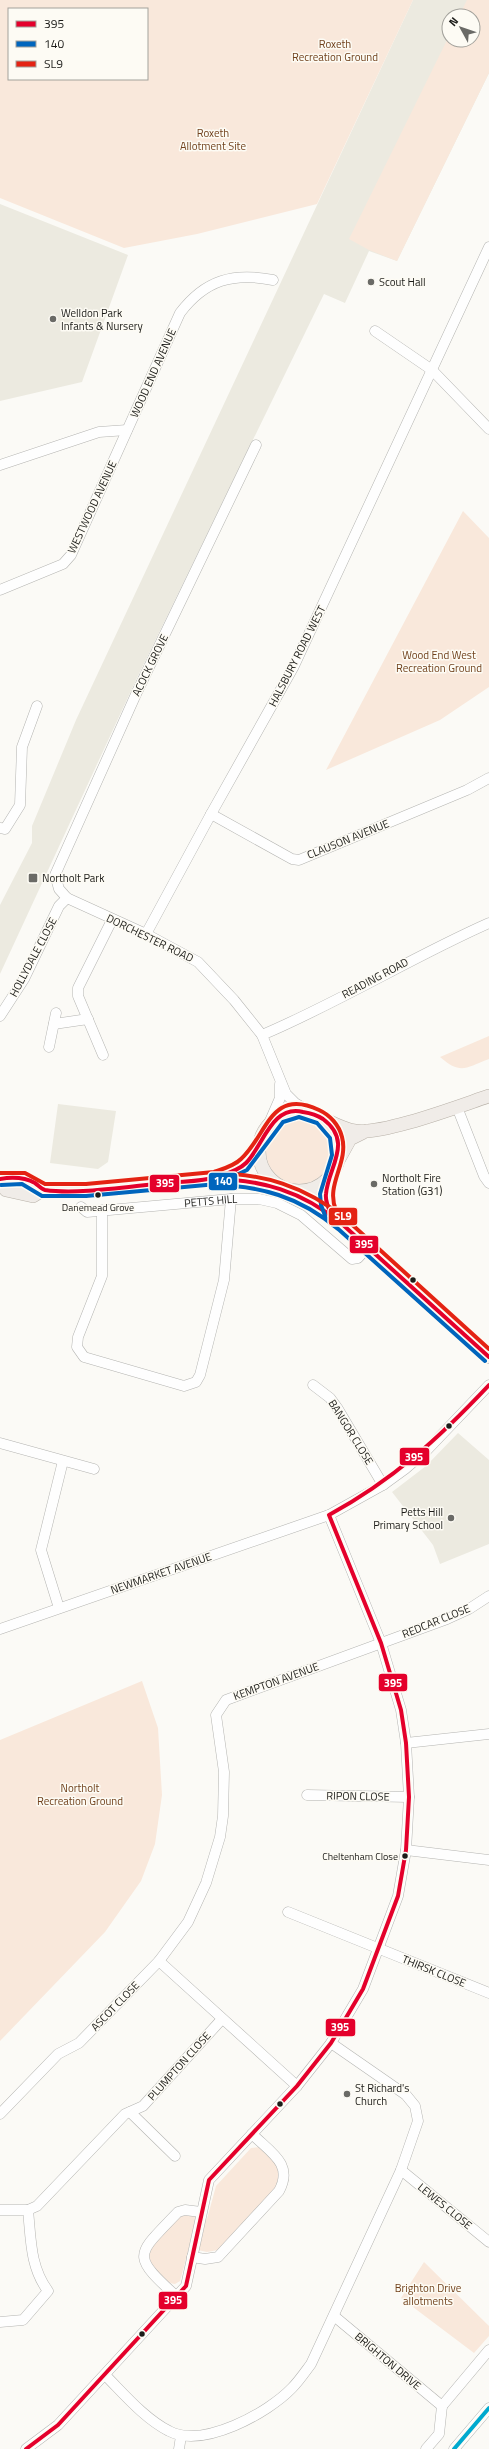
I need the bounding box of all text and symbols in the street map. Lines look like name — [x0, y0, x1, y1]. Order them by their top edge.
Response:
legend — [8, 8, 148, 80]
north arrow — [441, 8, 481, 48]
text: 395 — [44, 14, 64, 33]
text: N — [445, 14, 462, 30]
text: 140 — [44, 34, 64, 53]
park label: Roxeth Recreation Ground — [292, 36, 378, 65]
text: SL9 — [44, 54, 63, 73]
park label: Roxeth Allotment Site — [180, 125, 246, 154]
place label: Scout Hall — [379, 274, 426, 290]
marker: Scout Hall — [366, 277, 376, 287]
place label: Welldon Park Infants & Nursery — [61, 305, 144, 334]
marker: Welldon Park Infants & Nursery — [48, 314, 58, 324]
street label: WOOD END AVENUE — [126, 326, 180, 420]
street label: WESTWOOD AVENUE — [63, 458, 121, 556]
street label: HALSBURY ROAD WEST — [265, 603, 330, 709]
street label: ACOCK GROVE — [128, 631, 172, 699]
park label: Wood End West Recreation Ground — [396, 647, 482, 676]
street label: CLAUSON AVENUE — [305, 815, 391, 863]
place label: Northolt Park — [42, 870, 105, 886]
marker: Northolt Park — [27, 872, 39, 884]
street label: DORCHESTER ROAD — [104, 910, 196, 966]
street label: HOLLYDALE CLOSE — [5, 914, 61, 1000]
street label: READING ROAD — [339, 954, 411, 1002]
place label: Northolt Fire Station (G31) — [382, 1170, 442, 1199]
line badge: 140 — [208, 1172, 238, 1191]
text: 140 — [214, 1173, 232, 1189]
line badge: 395 — [149, 1174, 180, 1193]
text: 395 — [156, 1175, 174, 1191]
marker: Northolt Fire Station (G31) — [369, 1179, 379, 1189]
marker: Danemead Grove — [93, 1190, 103, 1200]
street label: PETTS HILL — [183, 1191, 238, 1211]
place label: Danemead Grove — [62, 1200, 134, 1215]
line badge: SL9 — [328, 1207, 358, 1226]
text: SL9 — [334, 1208, 352, 1224]
line badge: 395 — [349, 1235, 379, 1254]
text: 395 — [355, 1236, 373, 1252]
unlabelled marker — [408, 1275, 418, 1285]
street label: BANGOR CLOSE — [325, 1396, 377, 1468]
unlabelled marker — [444, 1421, 454, 1431]
line badge: 395 — [399, 1447, 430, 1466]
text: 395 — [405, 1449, 423, 1465]
place label: Petts Hill Primary School — [373, 1504, 443, 1533]
marker: Petts Hill Primary School — [446, 1513, 456, 1523]
street label: NEWMARKET AVENUE — [108, 1548, 214, 1598]
street label: REDCAR CLOSE — [400, 1600, 472, 1642]
street label: KEMPTON AVENUE — [231, 1658, 321, 1704]
line badge: 395 — [378, 1673, 408, 1692]
text: 395 — [384, 1675, 402, 1691]
park label: Northolt Recreation Ground — [37, 1780, 123, 1809]
street label: RIPON CLOSE — [326, 1787, 390, 1805]
place label: Cheltenham Close — [322, 1849, 398, 1864]
marker: Cheltenham Close — [400, 1851, 410, 1861]
street label: THIRSK CLOSE — [400, 1951, 468, 1991]
street label: ASCOT CLOSE — [87, 1977, 143, 2035]
line badge: 395 — [325, 2018, 356, 2037]
text: 395 — [331, 2019, 349, 2035]
street label: PLUMPTON CLOSE — [144, 2028, 214, 2104]
place label: St Richard's Church — [355, 2080, 409, 2109]
marker: St Richard's Church — [342, 2089, 352, 2099]
unlabelled marker — [275, 2099, 285, 2109]
street label: LEWES CLOSE — [414, 2179, 476, 2233]
park label: Brighton Drive allotments — [395, 2280, 462, 2309]
line badge: 395 — [158, 2291, 188, 2310]
text: 395 — [164, 2292, 182, 2308]
street label: BRIGHTON DRIVE — [351, 2328, 425, 2394]
unlabelled marker — [137, 2329, 147, 2339]

